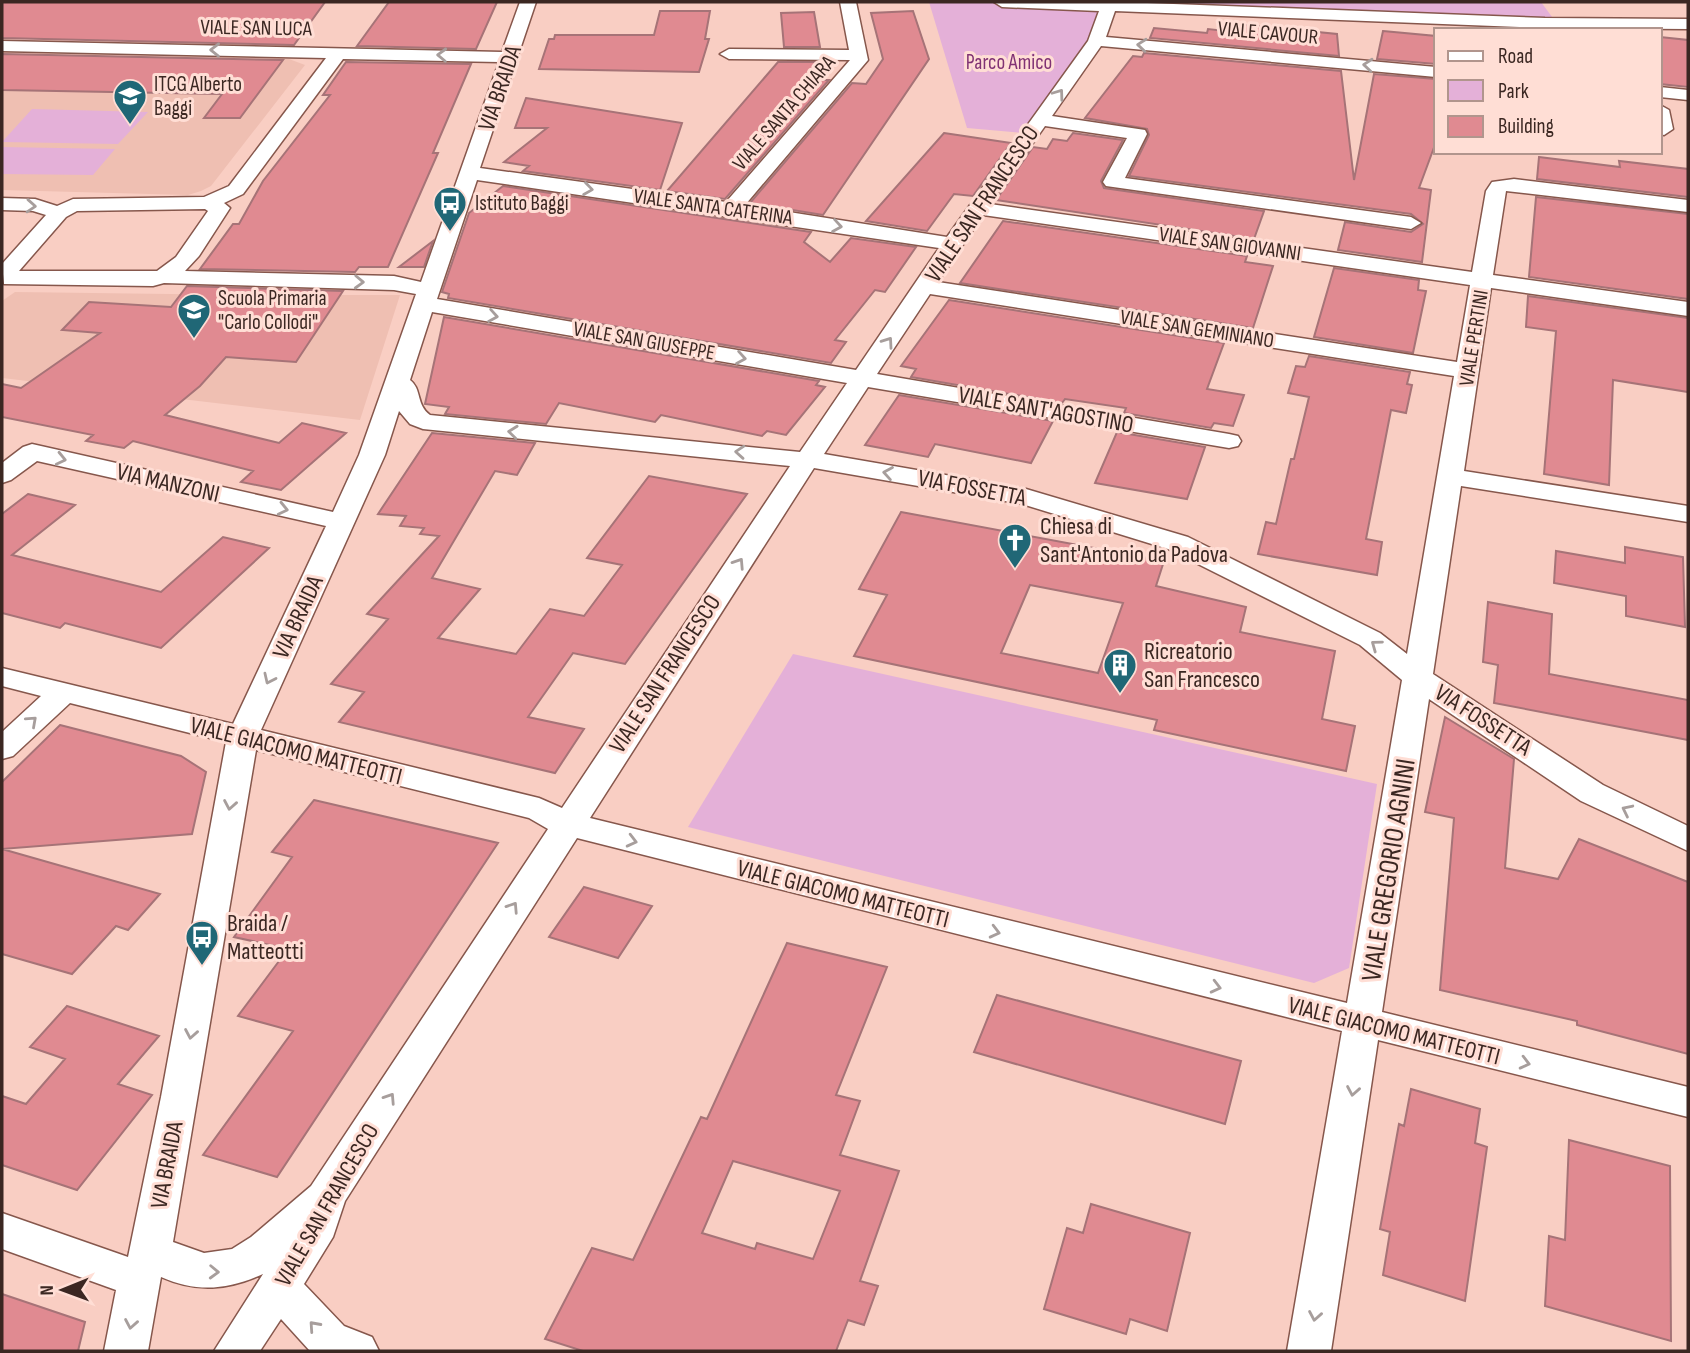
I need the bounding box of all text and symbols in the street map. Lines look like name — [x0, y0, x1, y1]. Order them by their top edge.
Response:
street label: VIALE SAN LUCA — [200, 15, 313, 41]
street label: VIALE CAVOUR — [1217, 16, 1320, 50]
legend — [1434, 28, 1662, 154]
one-way arrow — [1136, 37, 1148, 52]
street label: VIA BRAIDA — [472, 41, 528, 134]
one-way arrow — [209, 42, 219, 58]
text: Road — [1498, 44, 1533, 69]
one-way arrow — [436, 48, 447, 63]
street label: VIALE SANTA CHIARA — [727, 50, 841, 175]
park label: Parco Amico — [966, 50, 1052, 75]
one-way arrow — [1362, 58, 1374, 73]
place label: ITCG Alberto Baggi — [154, 72, 242, 121]
school or university icon: ITCG Alberto Baggi — [111, 77, 149, 126]
text: Park — [1498, 79, 1529, 104]
one-way arrow — [1050, 89, 1063, 102]
text: Building — [1498, 114, 1554, 139]
street label: VIALE SAN FRANCESCO — [919, 120, 1045, 288]
one-way arrow — [582, 181, 594, 196]
street label: VIALE SANTA CATERINA — [632, 183, 795, 231]
bus stop icon: Istituto Baggi — [431, 184, 469, 233]
place label: Istituto Baggi — [475, 191, 569, 216]
one-way arrow — [26, 198, 37, 213]
one-way arrow — [831, 218, 843, 233]
street label: VIALE SAN GIOVANNI — [1157, 222, 1303, 266]
one-way arrow — [353, 274, 364, 289]
place label: Scuola Primaria "Carlo Collodi" — [218, 286, 327, 335]
street label: VIALE PERTINI — [1454, 288, 1494, 388]
school or university icon: Scuola Primaria "Carlo Collodi" — [175, 291, 213, 340]
street label: VIALE SAN GEMINIANO — [1118, 305, 1276, 353]
one-way arrow — [487, 308, 499, 323]
street label: VIALE SAN GIUSEPPE — [571, 316, 717, 366]
one-way arrow — [880, 337, 892, 350]
one-way arrow — [735, 350, 747, 365]
street label: VIALE SANT'AGOSTINO — [956, 380, 1136, 440]
one-way arrow — [508, 425, 519, 440]
one-way arrow — [734, 445, 745, 460]
one-way arrow — [55, 450, 67, 465]
street label: VIA MANZONI — [114, 457, 222, 509]
street label: VIA FOSSETTA — [916, 463, 1029, 513]
one-way arrow — [882, 466, 894, 481]
one-way arrow — [277, 500, 289, 515]
place label: Chiesa di Sant'Antonio da Padova — [1040, 512, 1228, 569]
church icon: Chiesa di Sant'Antonio da Padova — [996, 521, 1034, 570]
one-way arrow — [730, 558, 743, 571]
street label: VIA BRAIDA — [266, 570, 330, 663]
street label: VIALE SAN FRANCESCO — [603, 589, 727, 759]
place label: Ricreatorio San Francesco — [1144, 637, 1260, 694]
one-way arrow — [1371, 641, 1384, 653]
building icon: Ricreatorio San Francesco — [1101, 646, 1139, 695]
one-way arrow — [263, 672, 277, 684]
street label: VIA FOSSETTA — [1429, 678, 1537, 762]
street label: VIALE GIACOMO MATTEOTTI — [187, 711, 405, 791]
one-way arrow — [24, 717, 37, 730]
street label: VIALE GREGORIO AGNINI — [1355, 756, 1423, 984]
one-way arrow — [223, 799, 238, 811]
one-way arrow — [1622, 804, 1634, 818]
one-way arrow — [626, 833, 638, 847]
street label: VIALE GIACOMO MATTEOTTI — [734, 854, 952, 934]
one-way arrow — [504, 901, 517, 914]
place label: Braida / Matteotti — [227, 909, 304, 966]
bus stop icon: Braida / Matteotti — [183, 918, 221, 967]
one-way arrow — [989, 924, 1001, 938]
one-way arrow — [1210, 979, 1222, 993]
street label: VIALE GIACOMO MATTEOTTI — [1285, 991, 1503, 1071]
one-way arrow — [184, 1028, 199, 1040]
one-way arrow — [1519, 1055, 1531, 1069]
one-way arrow — [1346, 1085, 1361, 1097]
one-way arrow — [381, 1093, 394, 1106]
street label: VIA BRAIDA — [144, 1118, 190, 1211]
street label: VIALE SAN FRANCESCO — [269, 1118, 385, 1292]
north arrow — [28, 1255, 98, 1325]
one-way arrow — [209, 1264, 220, 1279]
text: N — [36, 1285, 59, 1296]
one-way arrow — [1308, 1310, 1323, 1322]
one-way arrow — [124, 1318, 139, 1330]
one-way arrow — [310, 1321, 322, 1334]

